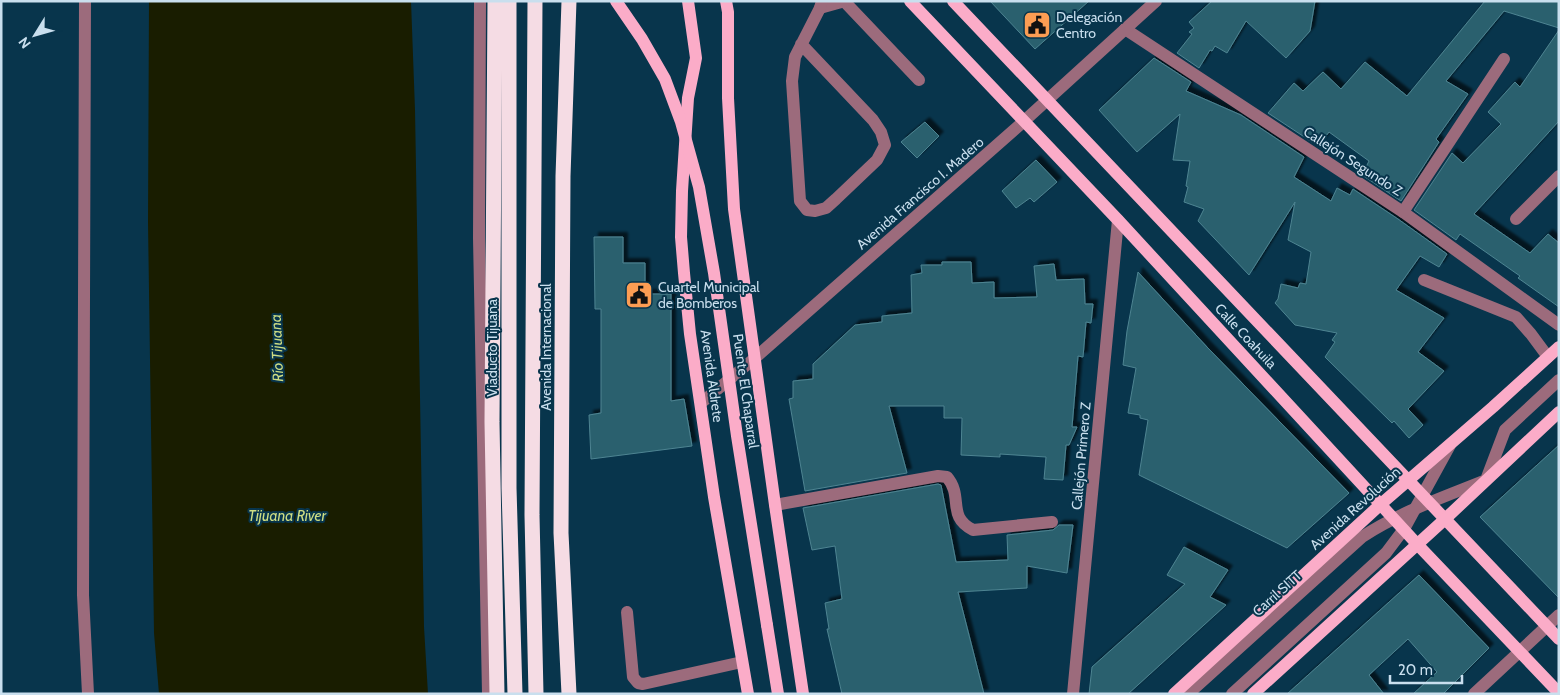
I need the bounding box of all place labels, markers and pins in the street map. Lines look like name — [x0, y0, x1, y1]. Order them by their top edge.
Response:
place label: Delegación Centro — [1056, 8, 1122, 42]
public building icon: Delegación Centro — [1022, 10, 1052, 40]
place label: Cuartel Municipal de Bomberos — [658, 278, 760, 312]
public building icon: Cuartel Municipal de Bomberos — [624, 280, 654, 310]

